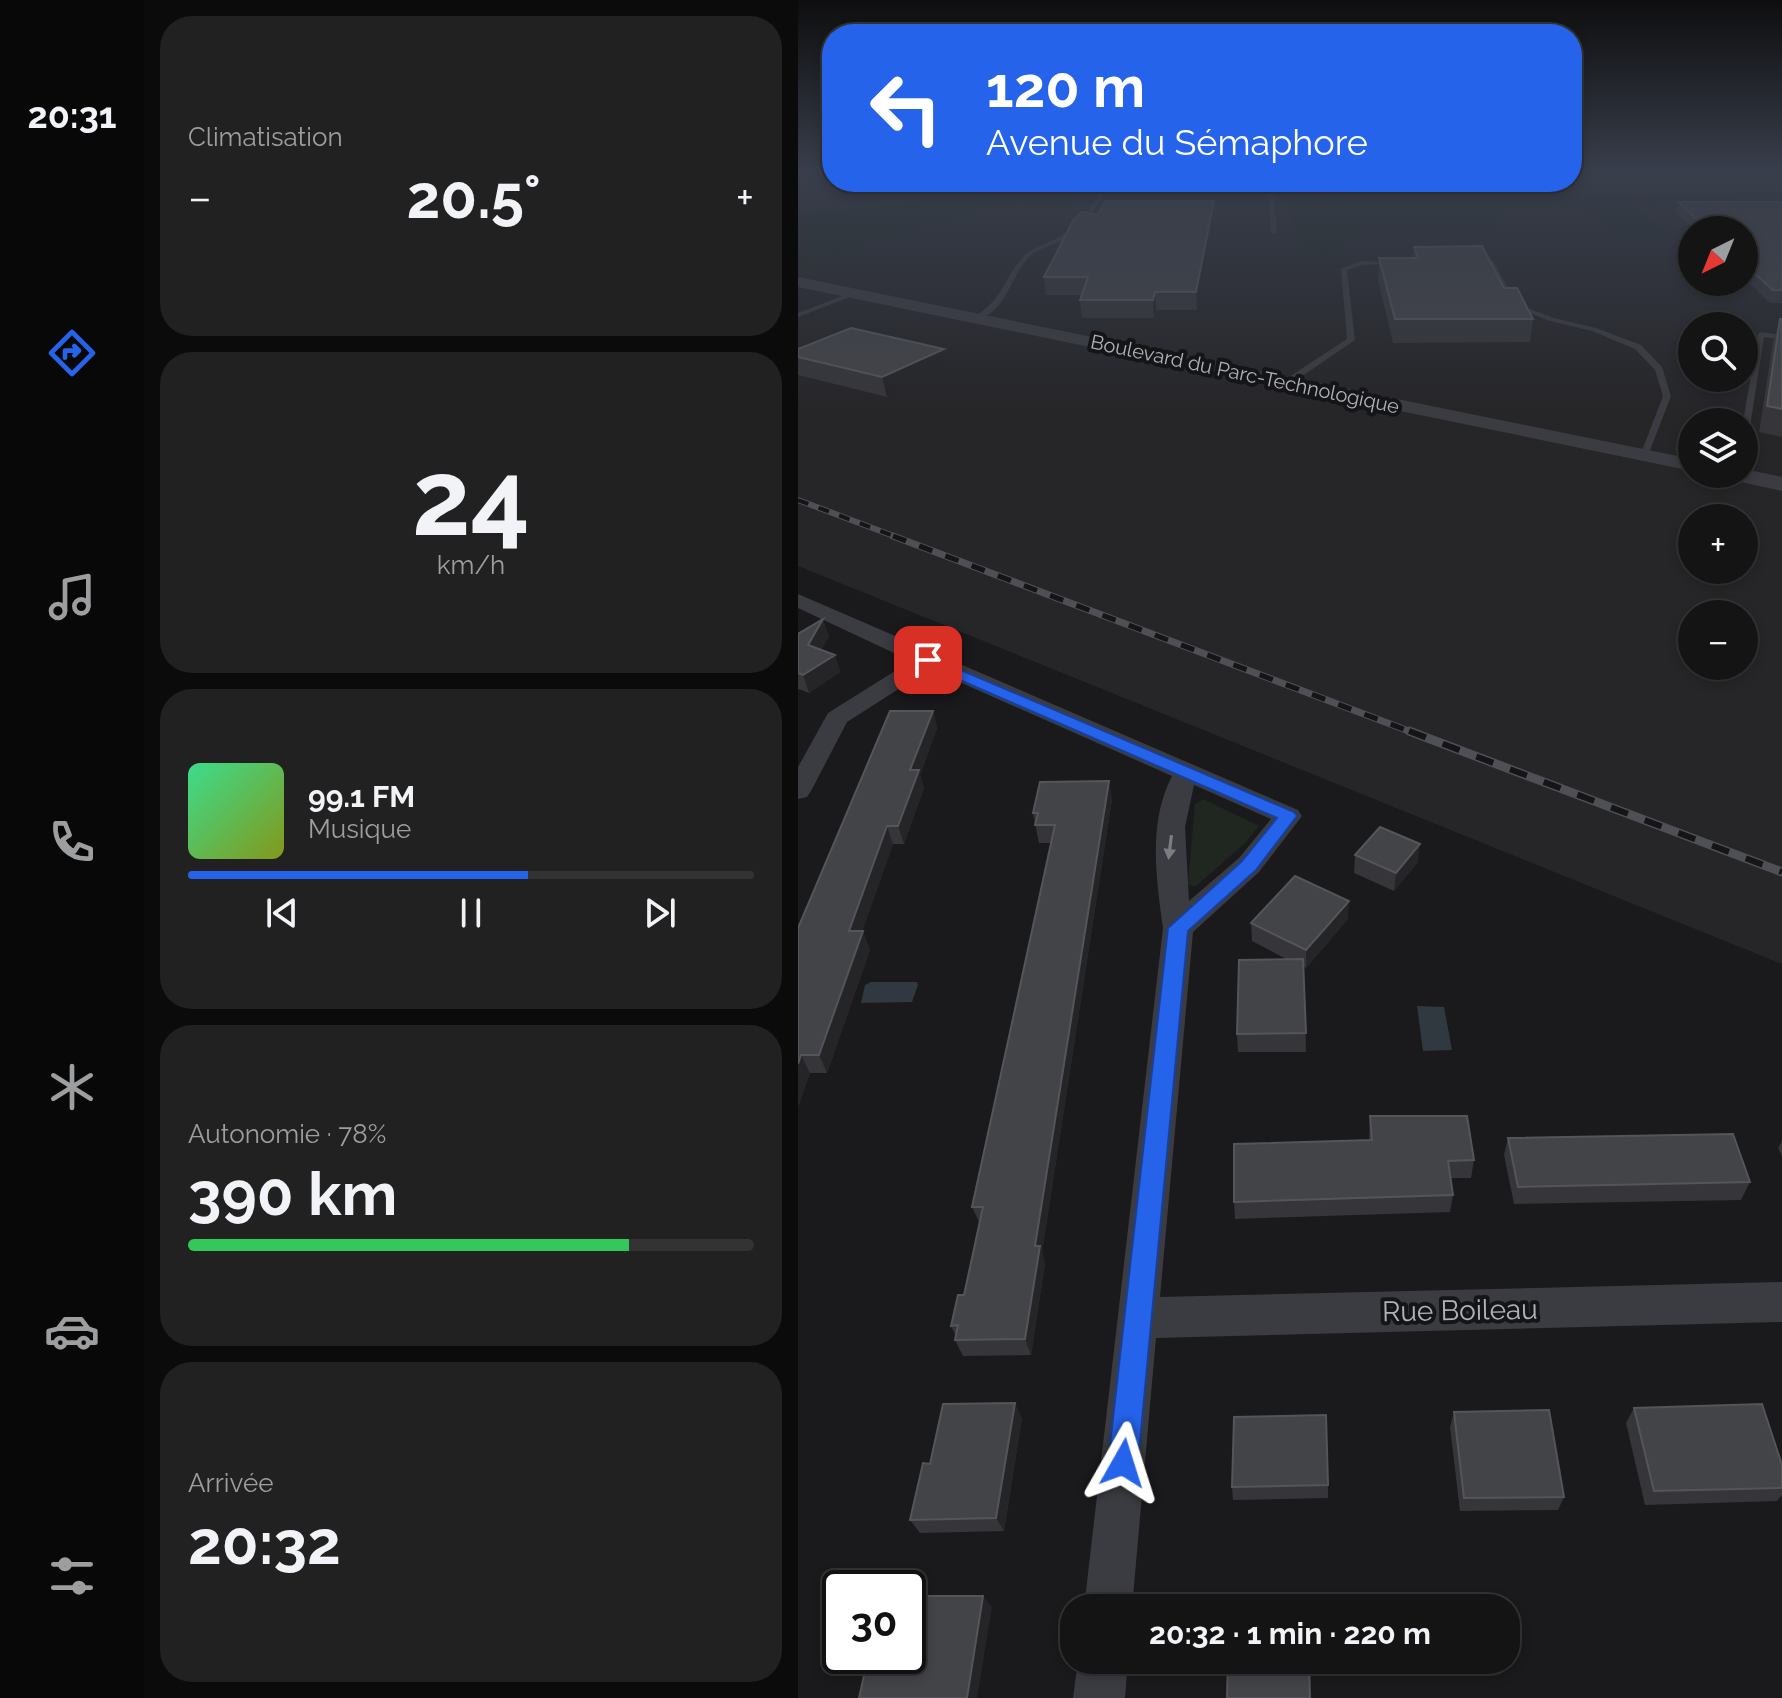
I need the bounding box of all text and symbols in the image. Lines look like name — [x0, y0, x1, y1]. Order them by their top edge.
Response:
text: 120 m — [986, 54, 1145, 120]
icon: left — [854, 56, 958, 160]
text: 20:31 — [27, 94, 117, 136]
text: Avenue du Sémaphore — [986, 121, 1368, 163]
text: Climatisation — [188, 122, 343, 152]
text: 20.5° — [406, 162, 541, 232]
text: − — [188, 172, 212, 223]
text: + — [736, 172, 754, 223]
north arrow — [1678, 216, 1758, 296]
map controls — [1678, 216, 1758, 680]
button: search — [1678, 312, 1758, 392]
icon: directions — [44, 325, 100, 381]
street label: Boulevard du Parc-Technologique — [1088, 330, 1402, 419]
button: layers — [1678, 408, 1758, 488]
text: 24 — [412, 437, 530, 559]
button: + — [1678, 504, 1758, 584]
text: km/h — [437, 550, 505, 580]
icon: music — [44, 569, 100, 625]
button: − — [1678, 600, 1758, 680]
pin — [894, 626, 962, 694]
icon: arrive — [906, 638, 950, 682]
text: 99.1 FM — [308, 779, 415, 814]
icon: phone — [44, 814, 100, 870]
text: Musique — [308, 814, 411, 844]
one-way arrow — [1163, 835, 1176, 860]
icon: previous — [260, 891, 304, 935]
icon: pause — [449, 891, 493, 935]
icon: next — [638, 891, 682, 935]
icon: climate — [44, 1059, 100, 1115]
text: Autonomie · 78% — [188, 1119, 386, 1149]
text: 390 km — [188, 1159, 397, 1229]
street label: Rue Boileau — [1382, 1293, 1538, 1328]
icon: car — [44, 1303, 100, 1359]
position arrow — [1081, 1421, 1165, 1505]
text: Arrivée — [188, 1468, 273, 1498]
text: 20:32 — [188, 1508, 341, 1578]
icon: filters — [44, 1548, 100, 1604]
speed limit sign: 30 — [822, 1570, 926, 1674]
text: 20:32 · 1 min · 220 m — [1149, 1616, 1431, 1651]

